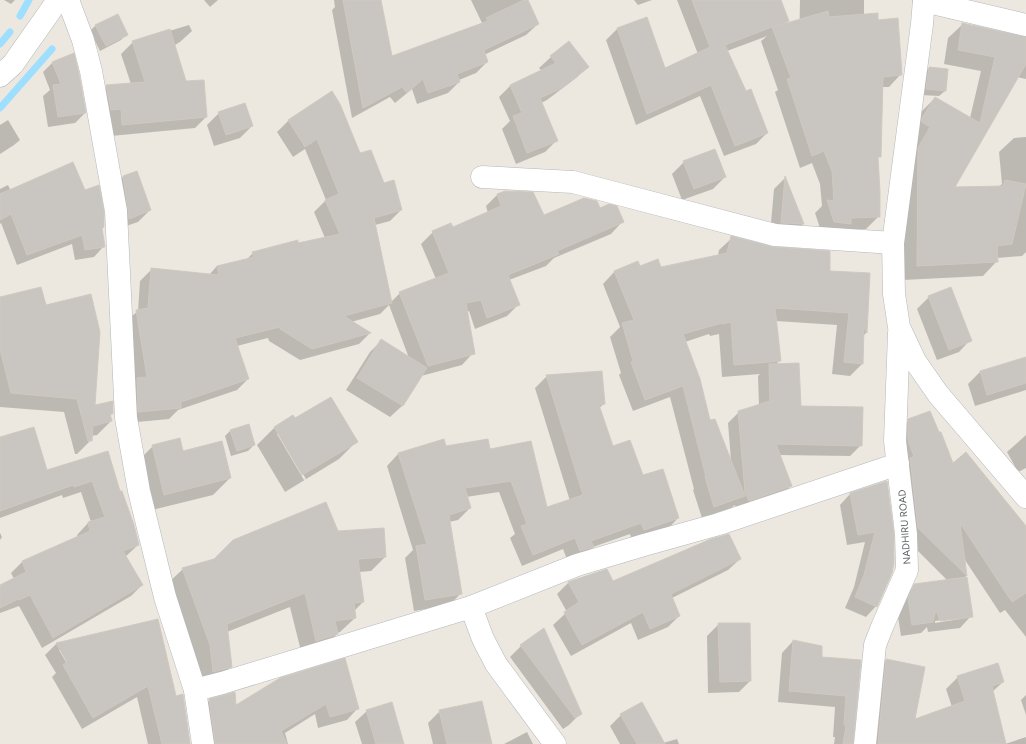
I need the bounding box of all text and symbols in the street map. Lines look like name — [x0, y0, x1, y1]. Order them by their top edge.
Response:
street label: NADHIRU ROAD — [895, 489, 914, 565]

